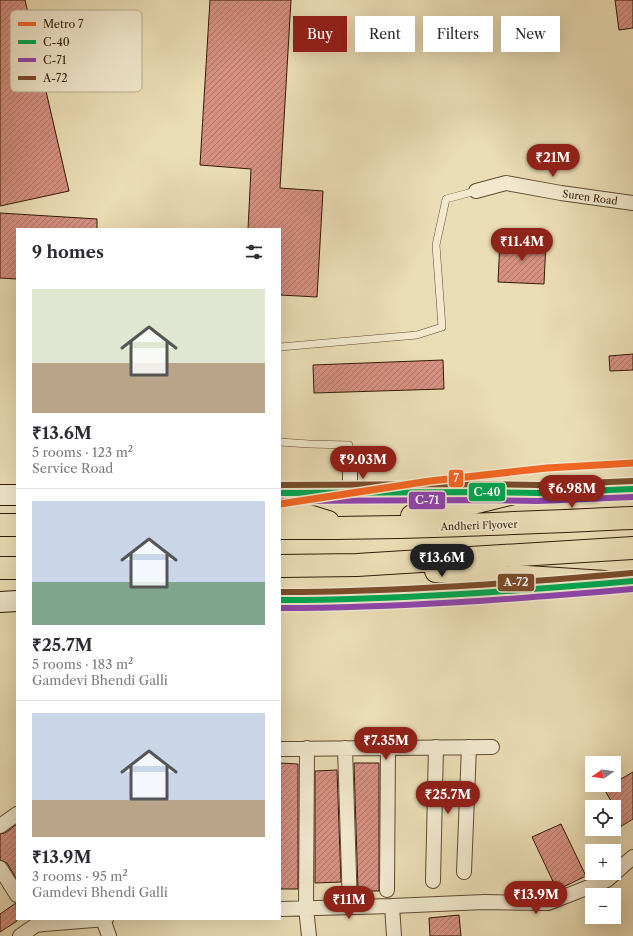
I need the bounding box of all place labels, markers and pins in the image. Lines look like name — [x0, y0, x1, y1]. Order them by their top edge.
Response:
pin: ₹21M — [529, 144, 577, 178]
pin: ₹11.4M — [489, 228, 555, 262]
pin: ₹9.03M — [330, 446, 396, 480]
pin: ₹6.98M — [539, 475, 605, 509]
pin: ₹13.6M — [409, 544, 475, 578]
pin: ₹7.35M — [353, 727, 419, 761]
pin: ₹25.7M — [415, 781, 481, 815]
pin: ₹13.9M — [503, 881, 569, 915]
pin: ₹11M — [325, 886, 373, 920]

